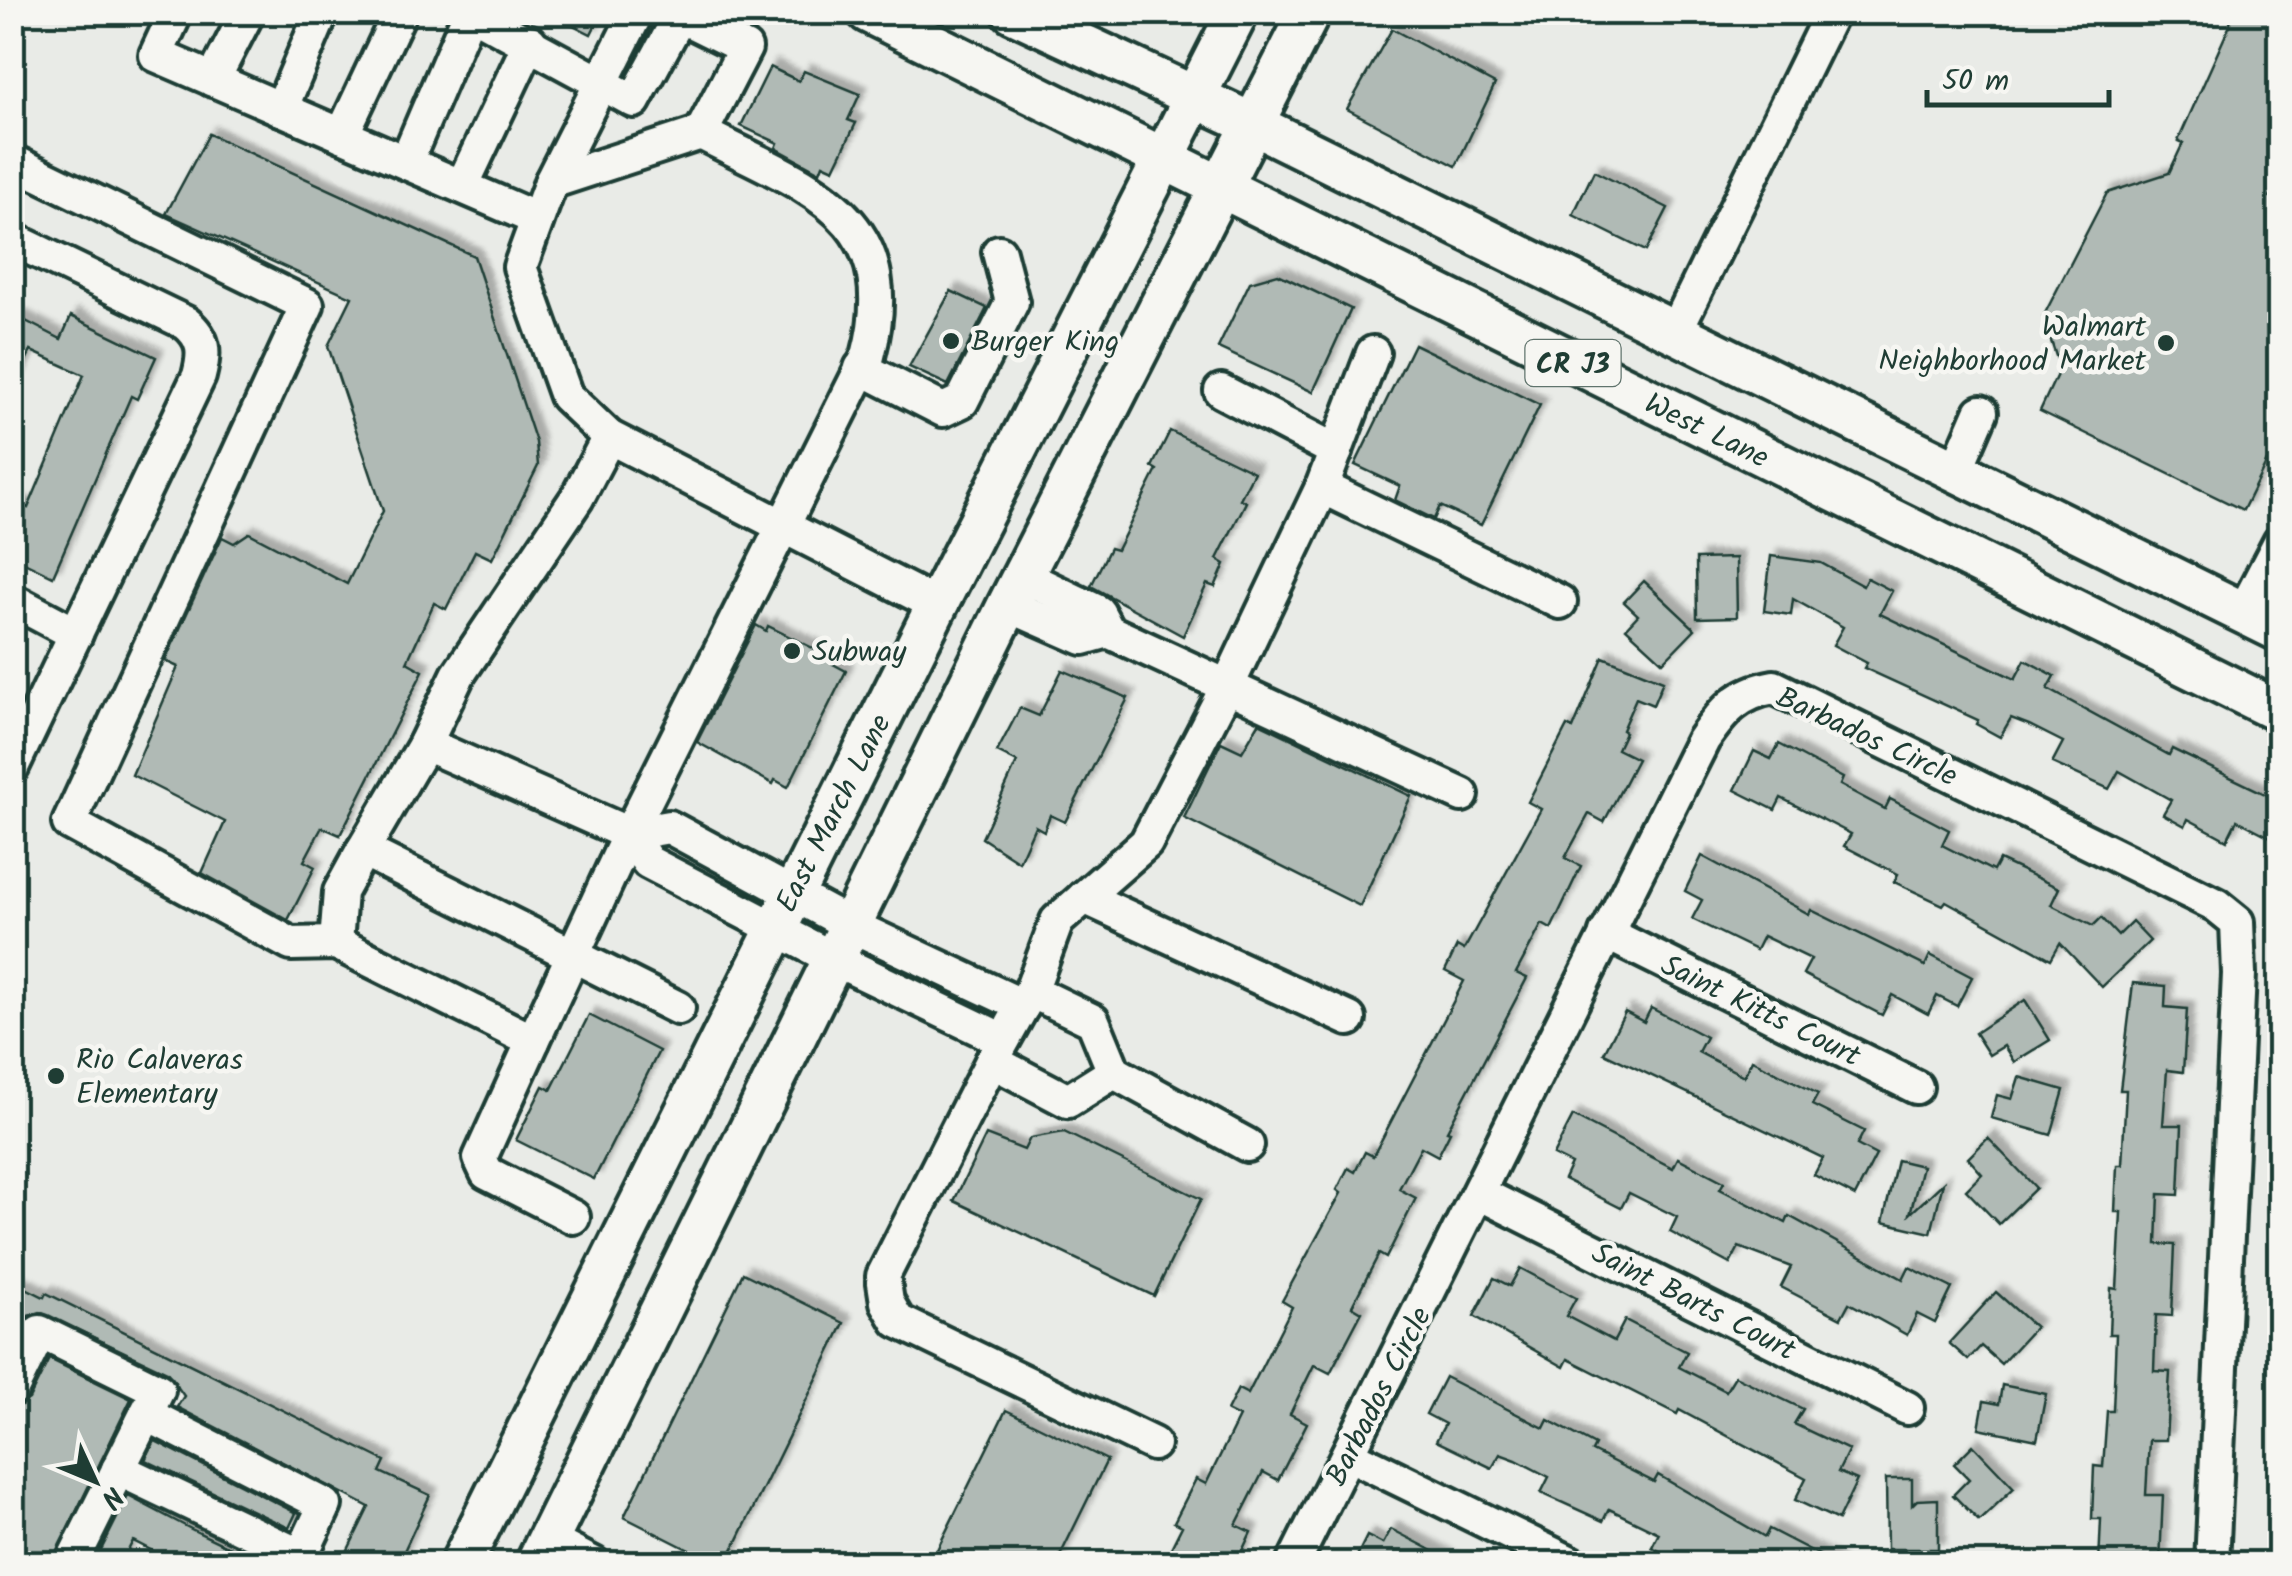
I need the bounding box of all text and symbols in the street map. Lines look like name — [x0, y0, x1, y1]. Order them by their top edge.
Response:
scale bar — [1927, 45, 2110, 107]
text: 50 m — [1942, 58, 2009, 106]
place label: Walmart Neighborhood Market — [1878, 304, 2146, 386]
place label: Burger King — [971, 319, 1119, 367]
marker: Burger King — [940, 330, 962, 352]
marker: Walmart Neighborhood Market — [2155, 332, 2177, 354]
road number: CR J3 — [1526, 340, 1620, 386]
street label: West Lane — [1636, 381, 1777, 483]
place label: Subway — [812, 629, 907, 677]
marker: Subway — [781, 640, 803, 662]
street label: Barbados Circle — [1767, 675, 1965, 801]
street label: East March Lane — [764, 706, 905, 922]
street label: Saint Kitts Court — [1652, 943, 1869, 1081]
place label: Rio Calaveras Elementary — [76, 1037, 243, 1119]
marker: Rio Calaveras Elementary — [45, 1065, 67, 1087]
street label: Saint Barts Court — [1582, 1231, 1804, 1375]
street label: Barbados Circle — [1314, 1299, 1446, 1495]
north arrow — [45, 1431, 145, 1531]
text: N — [89, 1475, 134, 1519]

